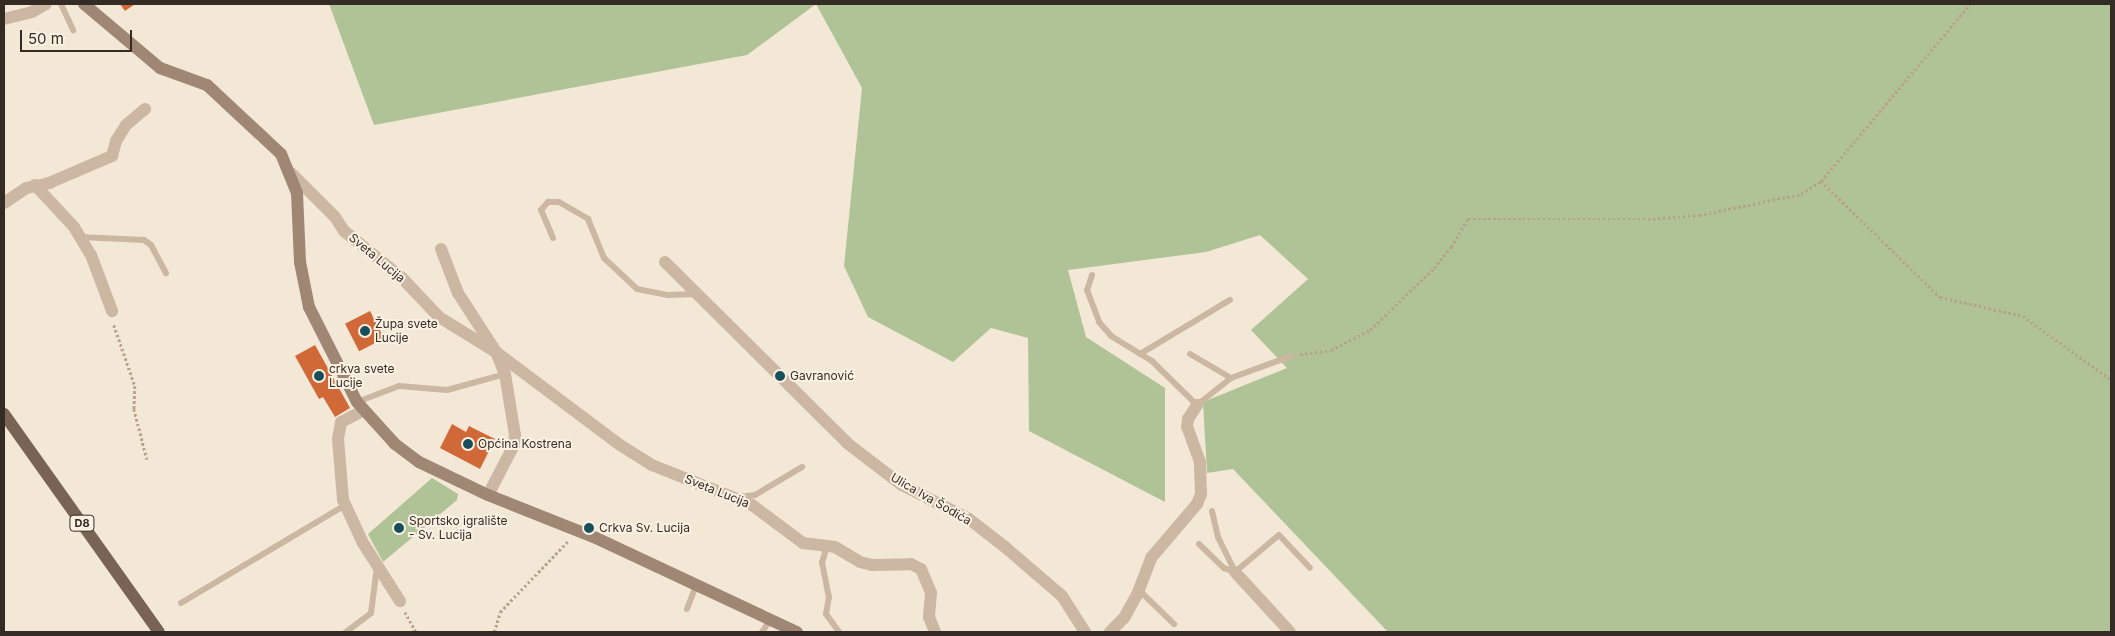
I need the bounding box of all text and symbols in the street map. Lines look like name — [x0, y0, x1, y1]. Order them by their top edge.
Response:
scale bar — [22, 20, 135, 52]
text: 50 m — [28, 29, 64, 48]
street label: Sveta Lucija — [346, 230, 408, 286]
place label: Župa svete Lucije — [375, 317, 438, 345]
marker: Župa svete Lucije — [359, 325, 371, 337]
place label: crkva svete Lucije — [329, 362, 395, 390]
place label: Gavranović — [790, 369, 854, 383]
marker: crkva svete Lucije — [313, 370, 325, 382]
marker: Gavranović — [774, 370, 786, 382]
place label: Općina Kostrena — [478, 437, 572, 451]
marker: Općina Kostrena — [462, 438, 474, 450]
street label: Ulica Iva Šodića — [888, 470, 974, 528]
street label: Sveta Lucija — [683, 471, 751, 511]
road number: D8 — [68, 514, 96, 532]
place label: Sportsko igralište - Sv. Lucija — [409, 514, 507, 542]
place label: Crkva Sv. Lucija — [599, 521, 690, 535]
marker: Sportsko igralište - Sv. Lucija — [393, 522, 405, 534]
marker: Crkva Sv. Lucija — [583, 522, 595, 534]

